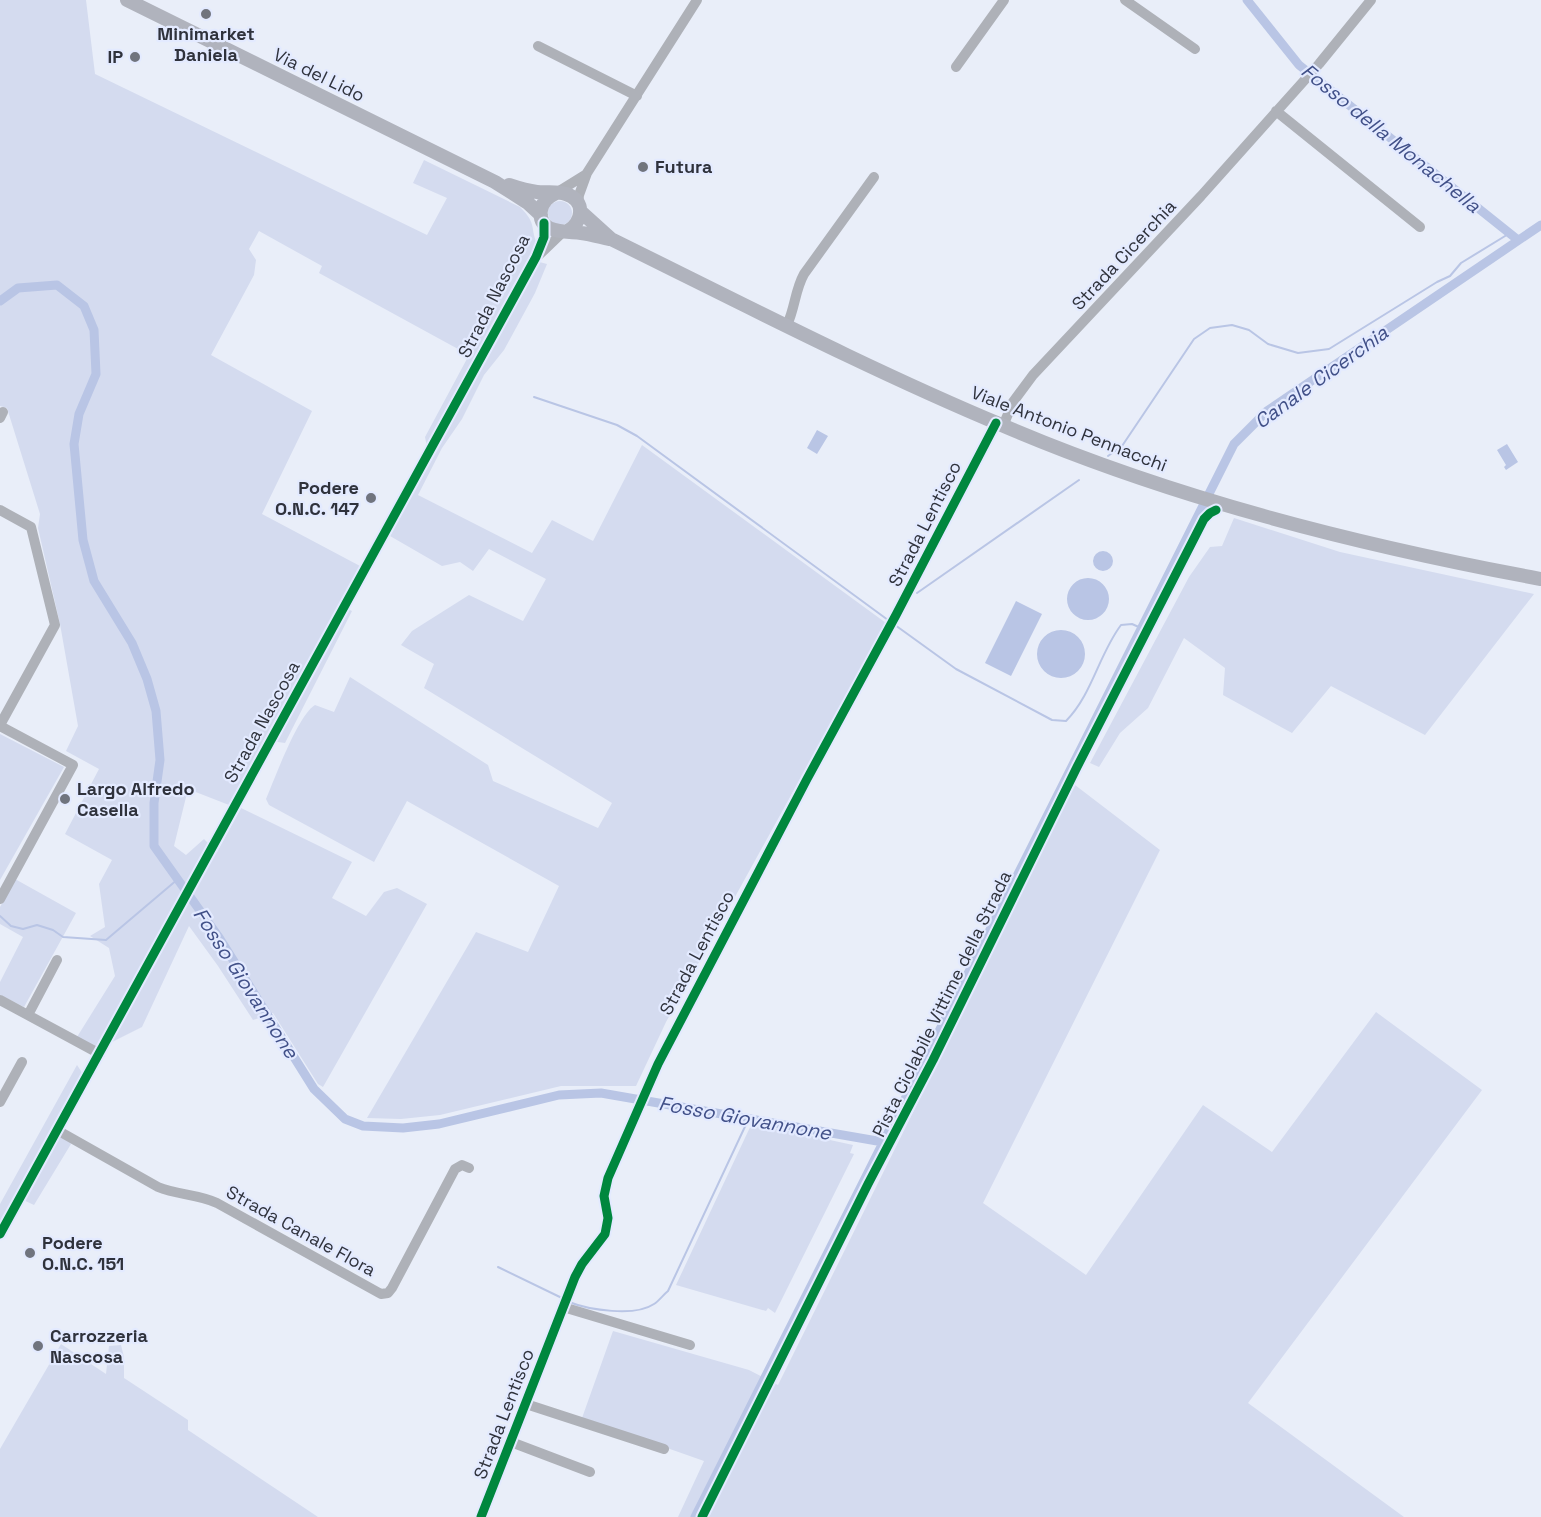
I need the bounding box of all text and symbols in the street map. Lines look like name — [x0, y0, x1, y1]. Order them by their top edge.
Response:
marker: Minimarket Daniela — [199, 7, 213, 21]
place label: Minimarket Daniela — [157, 22, 255, 66]
street label: Via del Lido — [270, 43, 369, 107]
place label: IP — [107, 45, 123, 68]
marker: IP — [128, 50, 142, 64]
water label: Fosso della Monachella — [1296, 58, 1486, 219]
place label: Futura — [655, 155, 713, 178]
marker: Futura — [636, 160, 650, 174]
street label: Strada Cicerchia — [1067, 195, 1181, 315]
street label: Strada Nascosa — [452, 230, 535, 362]
water label: Canale Cicerchia — [1249, 319, 1393, 434]
street label: Viale Antonio Pennacchi — [968, 381, 1170, 477]
street label: Strada Lentisco — [883, 457, 966, 590]
place label: Podere O.N.C. 147 — [275, 476, 359, 520]
marker: Podere O.N.C. 147 — [364, 491, 378, 505]
street label: Strada Nascosa — [219, 657, 305, 787]
place label: Largo Alfredo Casella — [77, 777, 195, 821]
marker: Largo Alfredo Casella — [58, 792, 72, 806]
street label: Pista Ciclabile Vittime della Strada — [867, 867, 1016, 1141]
street label: Strada Lentisco — [654, 887, 739, 1019]
water label: Fosso Giovannone — [188, 903, 305, 1064]
water label: Fosso Giovannone — [657, 1090, 834, 1146]
street label: Strada Canale Flora — [222, 1180, 380, 1281]
place label: Podere O.N.C. 151 — [42, 1231, 124, 1275]
marker: Podere O.N.C. 151 — [23, 1246, 37, 1260]
place label: Carrozzeria Nascosa — [50, 1324, 149, 1368]
marker: Carrozzeria Nascosa — [31, 1339, 45, 1353]
street label: Strada Lentisco — [468, 1345, 539, 1482]

